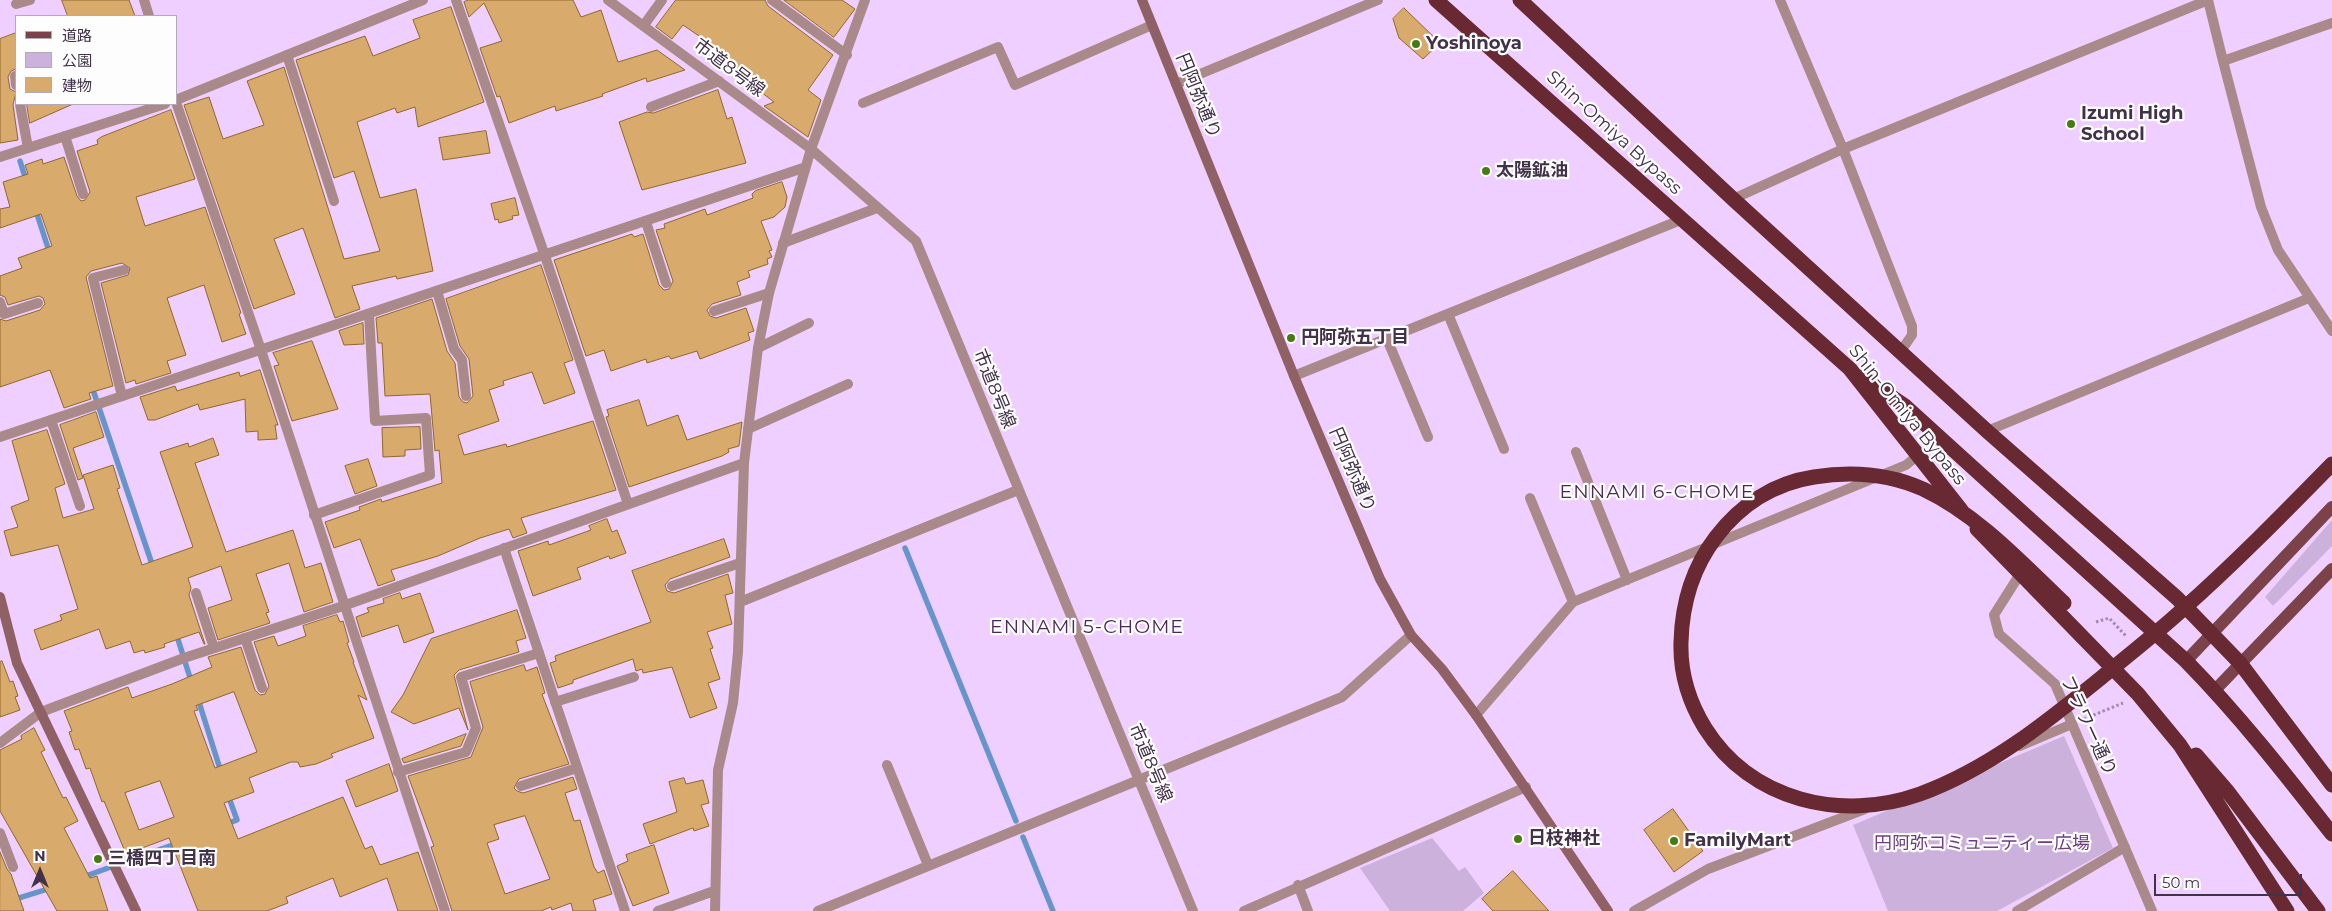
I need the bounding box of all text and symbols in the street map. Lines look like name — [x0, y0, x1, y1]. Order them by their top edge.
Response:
legend — [15, 15, 178, 105]
text: 道路 — [62, 26, 92, 45]
place label: Yoshinoya — [1426, 33, 1522, 55]
street label: 市道8号線 — [689, 34, 769, 102]
marker: Yoshinoya — [1410, 38, 1422, 50]
street label: 円阿弥通り — [1171, 50, 1225, 142]
text: 公園 — [62, 51, 92, 70]
street label: Shin-Omiya Bypass — [1542, 67, 1686, 199]
text: 建物 — [62, 76, 92, 95]
place label: Izumi High School — [2081, 103, 2183, 146]
marker: Izumi High School — [2065, 118, 2077, 130]
place label: 太陽鉱油 — [1496, 160, 1568, 182]
marker: 太陽鉱油 — [1480, 165, 1492, 177]
place label: 円阿弥五丁目 — [1301, 327, 1409, 349]
marker: 円阿弥五丁目 — [1285, 332, 1297, 344]
street label: Shin-Omiya Bypass — [1844, 340, 1970, 490]
street label: 市道8号線 — [968, 346, 1020, 432]
street label: 円阿弥通り — [1324, 424, 1380, 516]
district label: ENNAMI 6-CHOME — [1558, 481, 1756, 503]
district label: ENNAMI 5-CHOME — [988, 616, 1186, 638]
street label: フラワー通り — [2055, 672, 2121, 780]
street label: 市道8号線 — [1124, 720, 1176, 806]
place label: 日枝神社 — [1528, 828, 1600, 850]
place label: FamilyMart — [1684, 830, 1791, 852]
marker: 日枝神社 — [1512, 833, 1524, 845]
park label: 円阿弥コミュニティー広場 — [1874, 833, 2090, 855]
marker: FamilyMart — [1668, 835, 1680, 847]
north arrow — [15, 846, 65, 896]
text: N — [34, 847, 46, 865]
place label: 三橋四丁目南 — [108, 848, 216, 870]
marker: 三橋四丁目南 — [92, 853, 104, 865]
scale bar — [2157, 864, 2304, 896]
text: 50 m — [2162, 873, 2200, 892]

